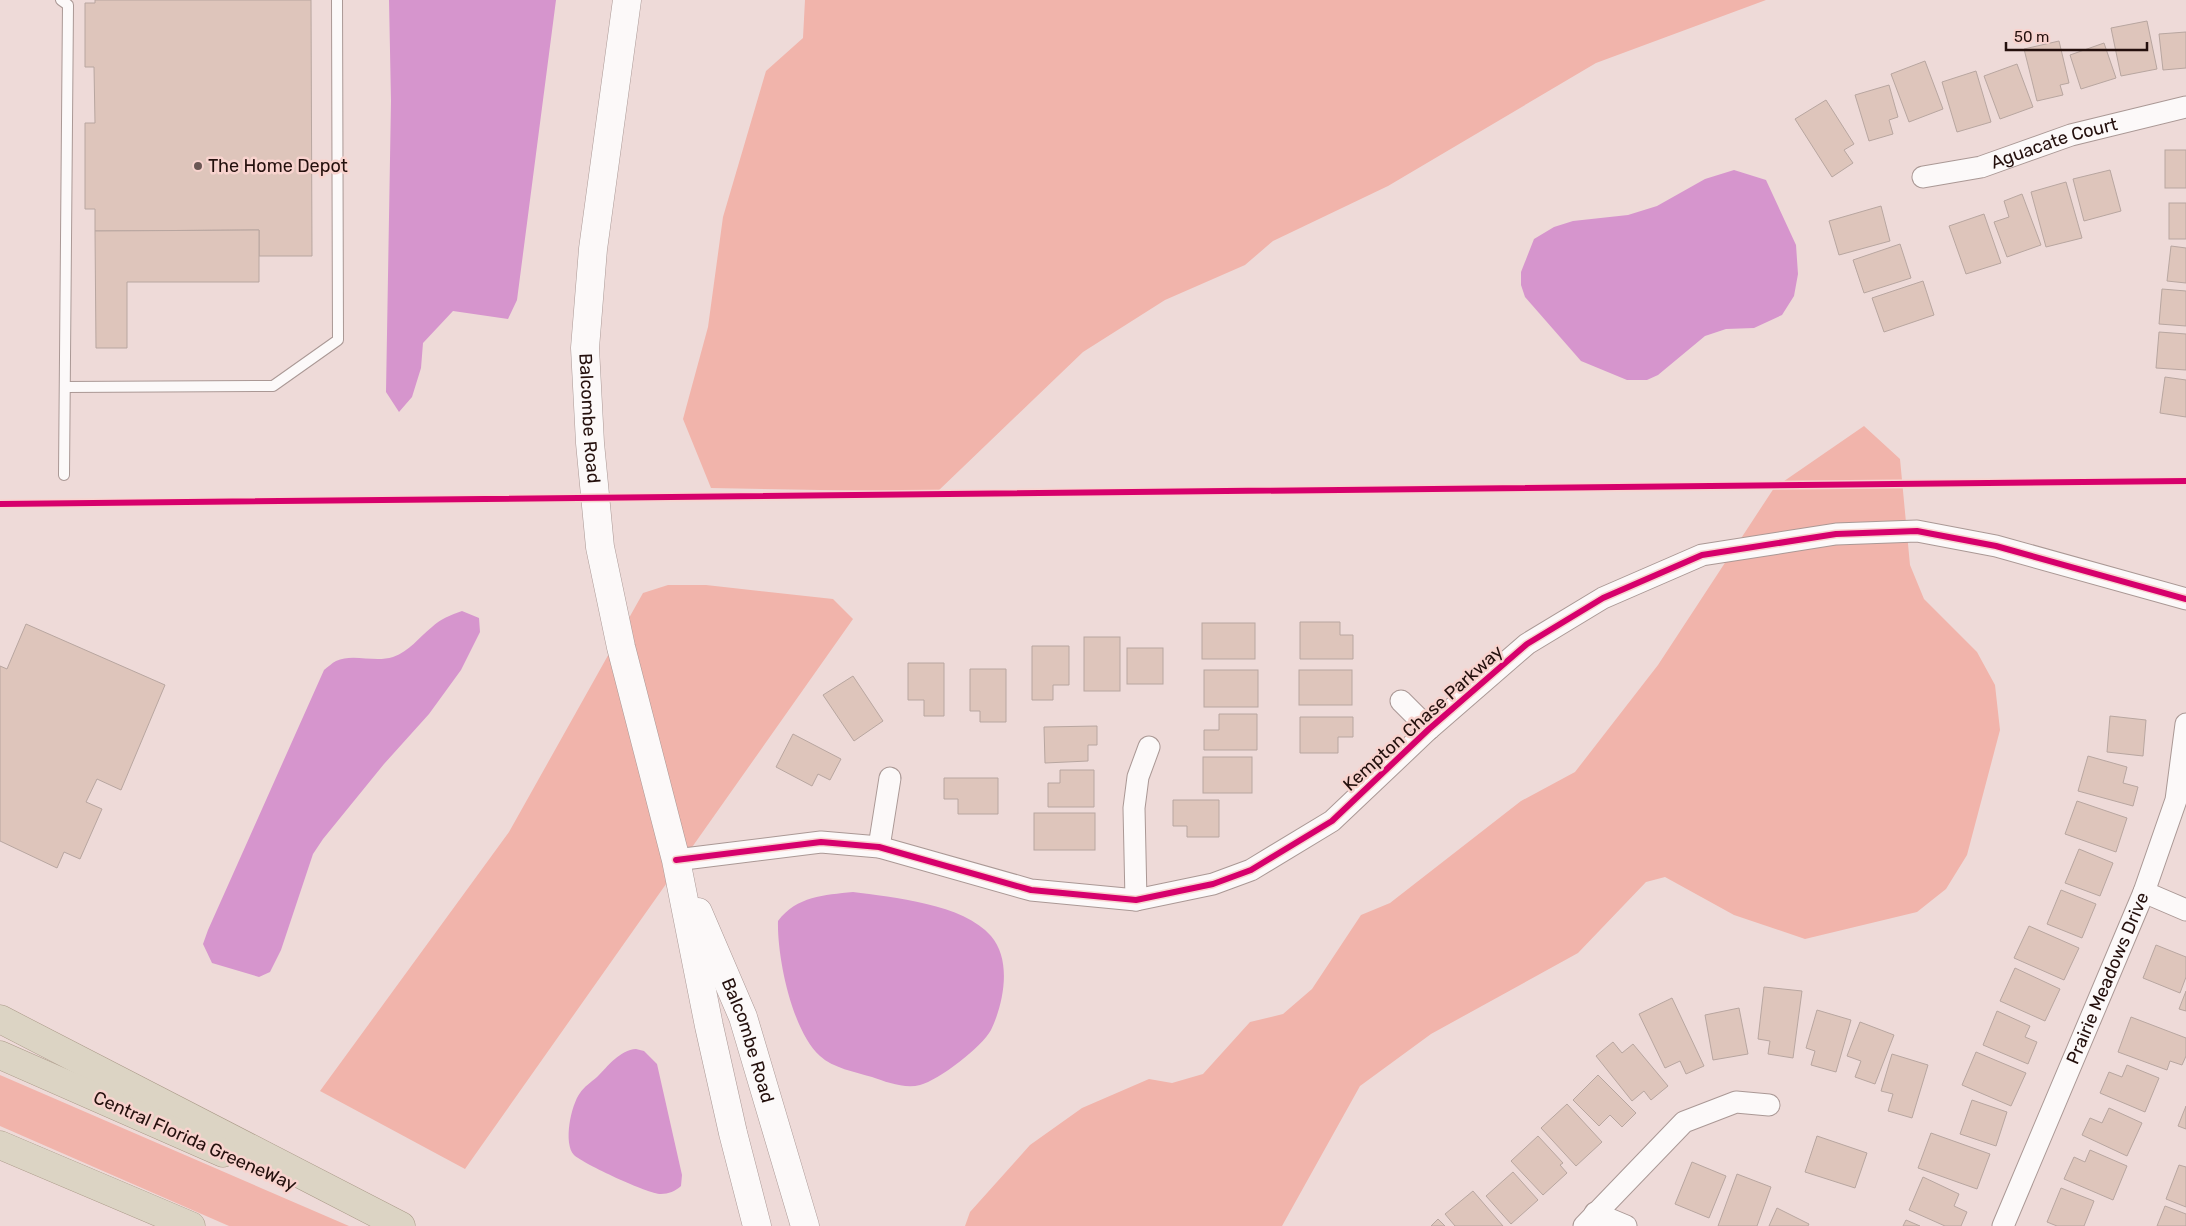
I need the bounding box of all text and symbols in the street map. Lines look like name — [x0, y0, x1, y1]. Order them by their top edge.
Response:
scale bar — [2006, 20, 2147, 52]
text: 50 m — [2014, 28, 2049, 46]
street label: Aguacate Court — [1988, 113, 2120, 174]
place label: The Home Depot — [208, 155, 348, 177]
marker: The Home Depot — [192, 160, 204, 172]
street label: Balcombe Road — [574, 353, 605, 484]
street label: Kempton Chase Parkway — [1339, 640, 1508, 796]
street label: Prairie Meadows Drive — [2062, 889, 2154, 1067]
street label: Balcombe Road — [717, 975, 779, 1105]
street label: Central Florida GreeneWay — [90, 1086, 300, 1196]

